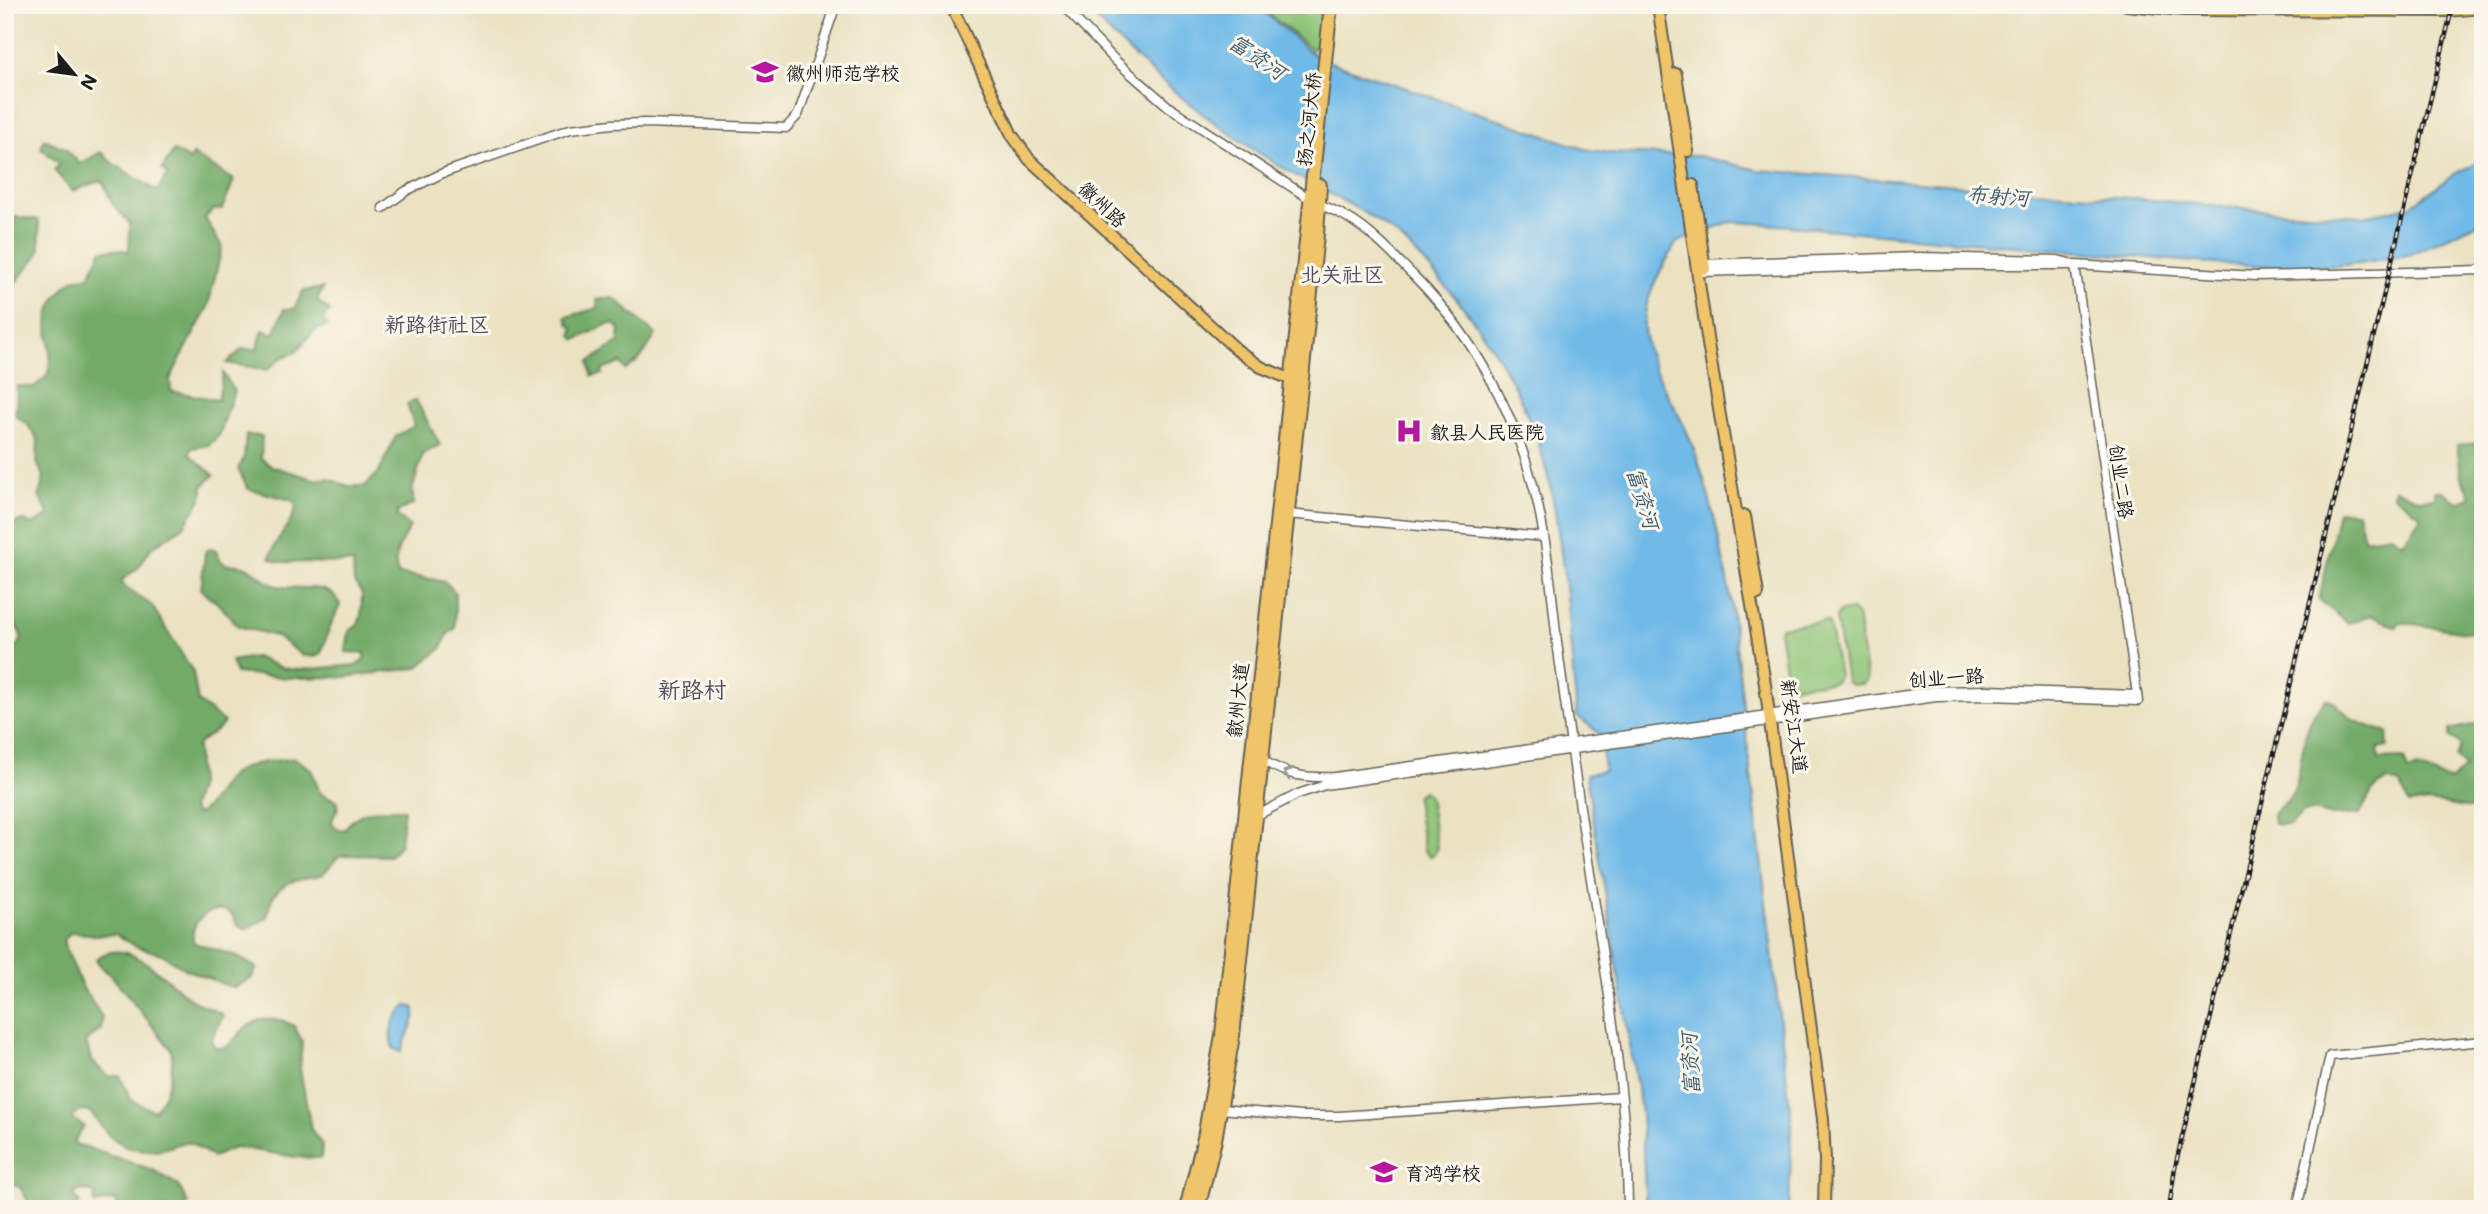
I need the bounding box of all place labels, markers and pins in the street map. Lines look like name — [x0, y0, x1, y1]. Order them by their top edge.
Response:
school or university icon: 徽州师范学校 — [750, 57, 780, 87]
place label: 徽州师范学校 — [786, 60, 900, 85]
hospital icon: 歙县人民医院 — [1394, 416, 1424, 446]
place label: 歙县人民医院 — [1430, 419, 1544, 444]
school or university icon: 育鸿学校 — [1369, 1157, 1399, 1187]
place label: 育鸿学校 — [1405, 1160, 1481, 1185]

